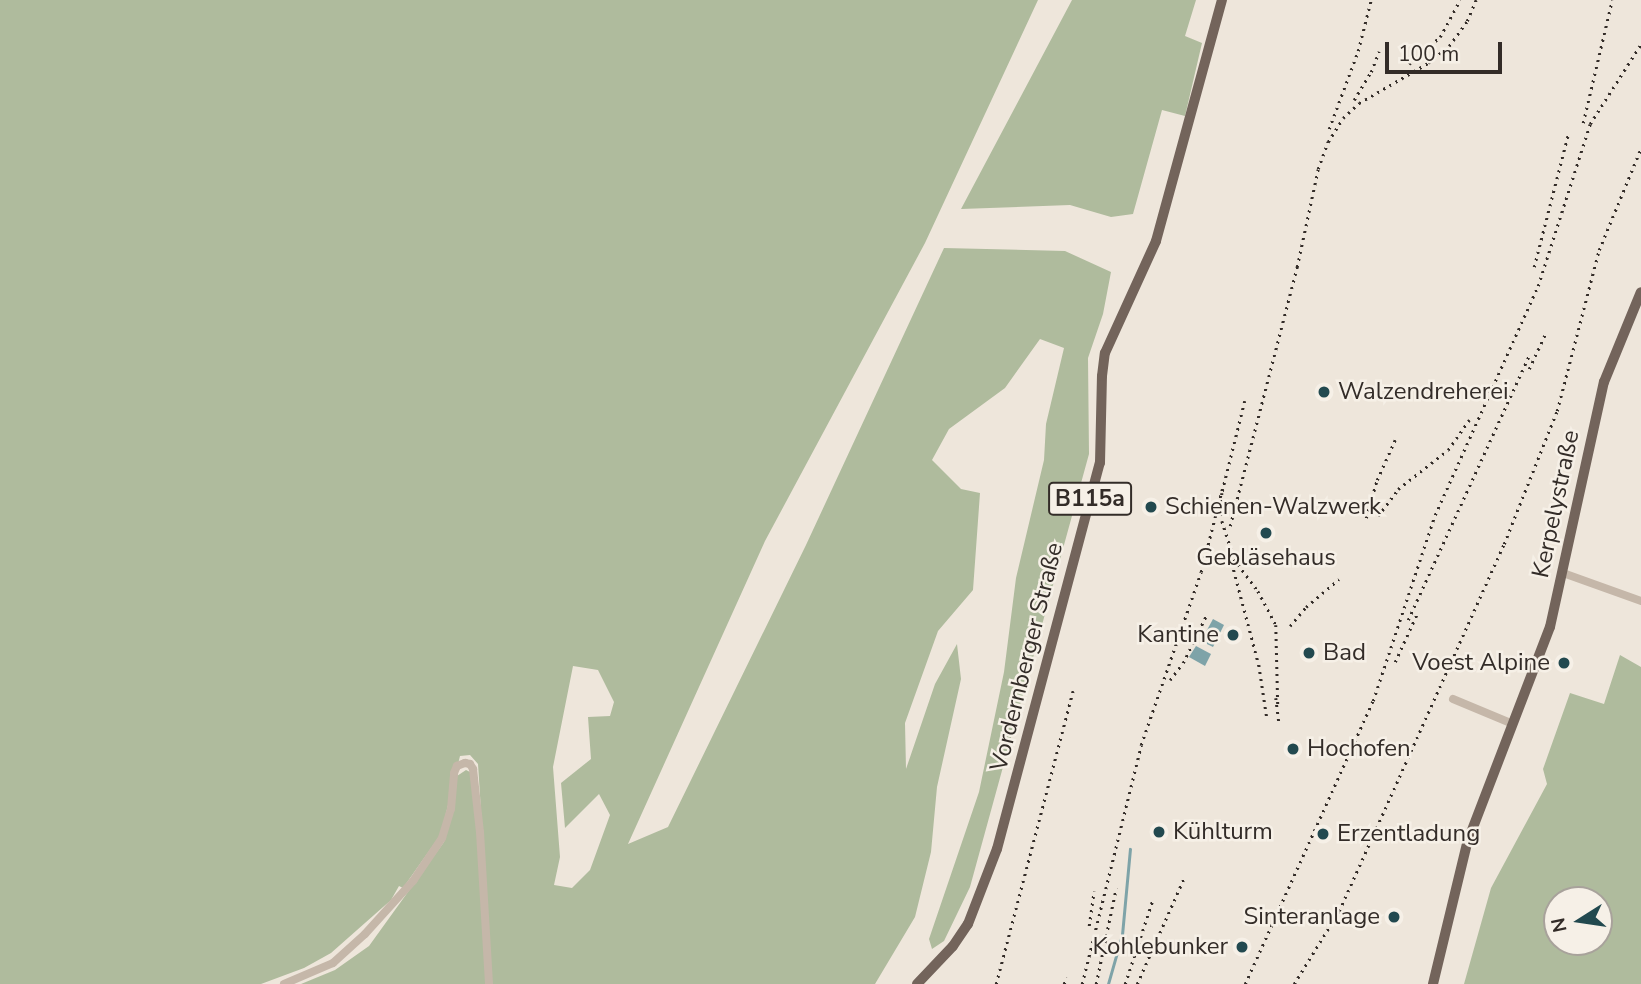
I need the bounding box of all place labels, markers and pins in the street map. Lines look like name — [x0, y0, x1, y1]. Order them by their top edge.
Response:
place label: Walzendreherei — [1338, 378, 1509, 406]
marker: Walzendreherei — [1316, 384, 1332, 400]
place label: Schienen-Walzwerk — [1165, 493, 1381, 521]
marker: Schienen-Walzwerk — [1143, 499, 1159, 515]
marker: Gebläsehaus — [1258, 525, 1274, 541]
place label: Gebläsehaus — [1196, 544, 1336, 572]
place label: Kantine — [1137, 621, 1219, 649]
marker: Kantine — [1225, 627, 1241, 643]
place label: Bad — [1323, 639, 1366, 667]
marker: Bad — [1301, 645, 1317, 661]
place label: Voest Alpine — [1412, 649, 1550, 677]
marker: Voest Alpine — [1556, 655, 1572, 671]
place label: Hochofen — [1307, 735, 1411, 763]
marker: Hochofen — [1285, 741, 1301, 757]
place label: Kühlturm — [1173, 818, 1273, 846]
place label: Erzentladung — [1337, 820, 1480, 848]
marker: Kühlturm — [1151, 824, 1167, 840]
marker: Erzentladung — [1315, 826, 1331, 842]
place label: Sinteranlage — [1244, 903, 1380, 931]
marker: Sinteranlage — [1386, 909, 1402, 925]
place label: Kohlebunker — [1092, 933, 1228, 961]
marker: Kohlebunker — [1234, 939, 1250, 955]

